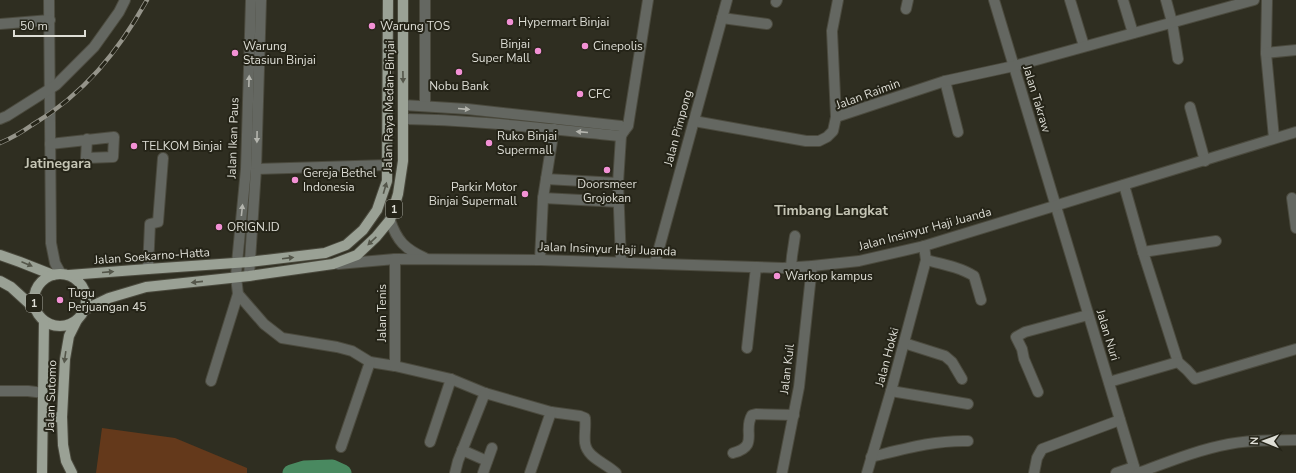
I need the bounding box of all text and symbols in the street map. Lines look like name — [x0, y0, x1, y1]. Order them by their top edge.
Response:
scale bar — [14, 12, 85, 38]
place label: Hypermart Binjai — [518, 14, 609, 30]
marker: Hypermart Binjai — [505, 17, 515, 27]
text: 50 m — [20, 18, 48, 34]
place label: Warung TOS — [380, 18, 450, 34]
marker: Warung TOS — [367, 21, 377, 31]
place label: Binjai Super Mall — [471, 36, 530, 66]
place label: Warung Stasiun Binjai — [243, 38, 316, 68]
place label: Cinepolis — [593, 38, 643, 54]
street label: Jalan Raya Medan-Binjai — [380, 40, 398, 173]
marker: Cinepolis — [580, 41, 590, 51]
marker: Binjai Super Mall — [533, 46, 543, 56]
marker: Warung Stasiun Binjai — [230, 48, 240, 58]
street label: Jalan Takraw — [1019, 63, 1055, 135]
marker: Nobu Bank — [454, 67, 464, 77]
one-way arrow — [400, 71, 406, 84]
one-way arrow — [245, 75, 252, 87]
street label: Jalan Raimin — [833, 75, 902, 113]
place label: Nobu Bank — [429, 78, 490, 94]
place label: CFC — [588, 86, 611, 102]
street label: Jalan Pimpong — [660, 88, 696, 169]
marker: CFC — [575, 89, 585, 99]
street label: Jalan Ikan Paus — [224, 97, 242, 180]
one-way arrow — [458, 105, 470, 112]
place label: Ruko Binjai Supermall — [497, 128, 557, 158]
one-way arrow — [576, 129, 588, 135]
one-way arrow — [254, 131, 260, 144]
place label: TELKOM Binjai — [142, 138, 222, 154]
marker: Ruko Binjai Supermall — [484, 138, 494, 148]
marker: TELKOM Binjai — [129, 141, 139, 151]
district label: Jatinegara — [24, 154, 91, 173]
place label: Gereja Bethel Indonesia — [303, 165, 377, 195]
marker: Doorsmeer Grojokan — [602, 165, 612, 175]
marker: Gereja Bethel Indonesia — [290, 175, 300, 185]
place label: Doorsmeer Grojokan — [577, 176, 637, 206]
place label: Parkir Motor Binjai Supermall — [429, 179, 518, 209]
one-way arrow — [382, 182, 388, 194]
marker: Parkir Motor Binjai Supermall — [520, 189, 530, 199]
road number: 1 — [386, 200, 402, 218]
district label: Timbang Langkat — [774, 201, 888, 220]
one-way arrow — [239, 204, 245, 216]
street label: Jalan Insinyur Haji Juanda — [856, 204, 993, 255]
place label: ORIGN.ID — [227, 219, 280, 235]
marker: ORIGN.ID — [214, 222, 224, 232]
one-way arrow — [367, 236, 377, 246]
street label: Jalan Insinyur Haji Juanda — [538, 239, 677, 259]
street label: Jalan Soekarno-Hatta — [93, 244, 210, 268]
one-way arrow — [282, 254, 294, 261]
one-way arrow — [21, 261, 32, 267]
place label: Warkop kampus — [785, 268, 873, 284]
one-way arrow — [102, 269, 114, 276]
marker: Warkop kampus — [772, 271, 782, 281]
one-way arrow — [191, 278, 203, 285]
street label: Jalan Tenis — [374, 284, 390, 343]
place label: Tugu Perjuangan 45 — [68, 285, 146, 315]
road number: 1 — [26, 294, 42, 312]
marker: Tugu Perjuangan 45 — [55, 295, 65, 305]
street label: Jalan Nuri — [1092, 306, 1123, 363]
street label: Jalan Hokki — [871, 326, 903, 389]
street label: Jalan Kuil — [776, 343, 798, 396]
one-way arrow — [62, 351, 69, 364]
street label: Jalan Sutomo — [42, 359, 60, 433]
north arrow — [1244, 421, 1284, 461]
text: N — [1247, 437, 1262, 445]

